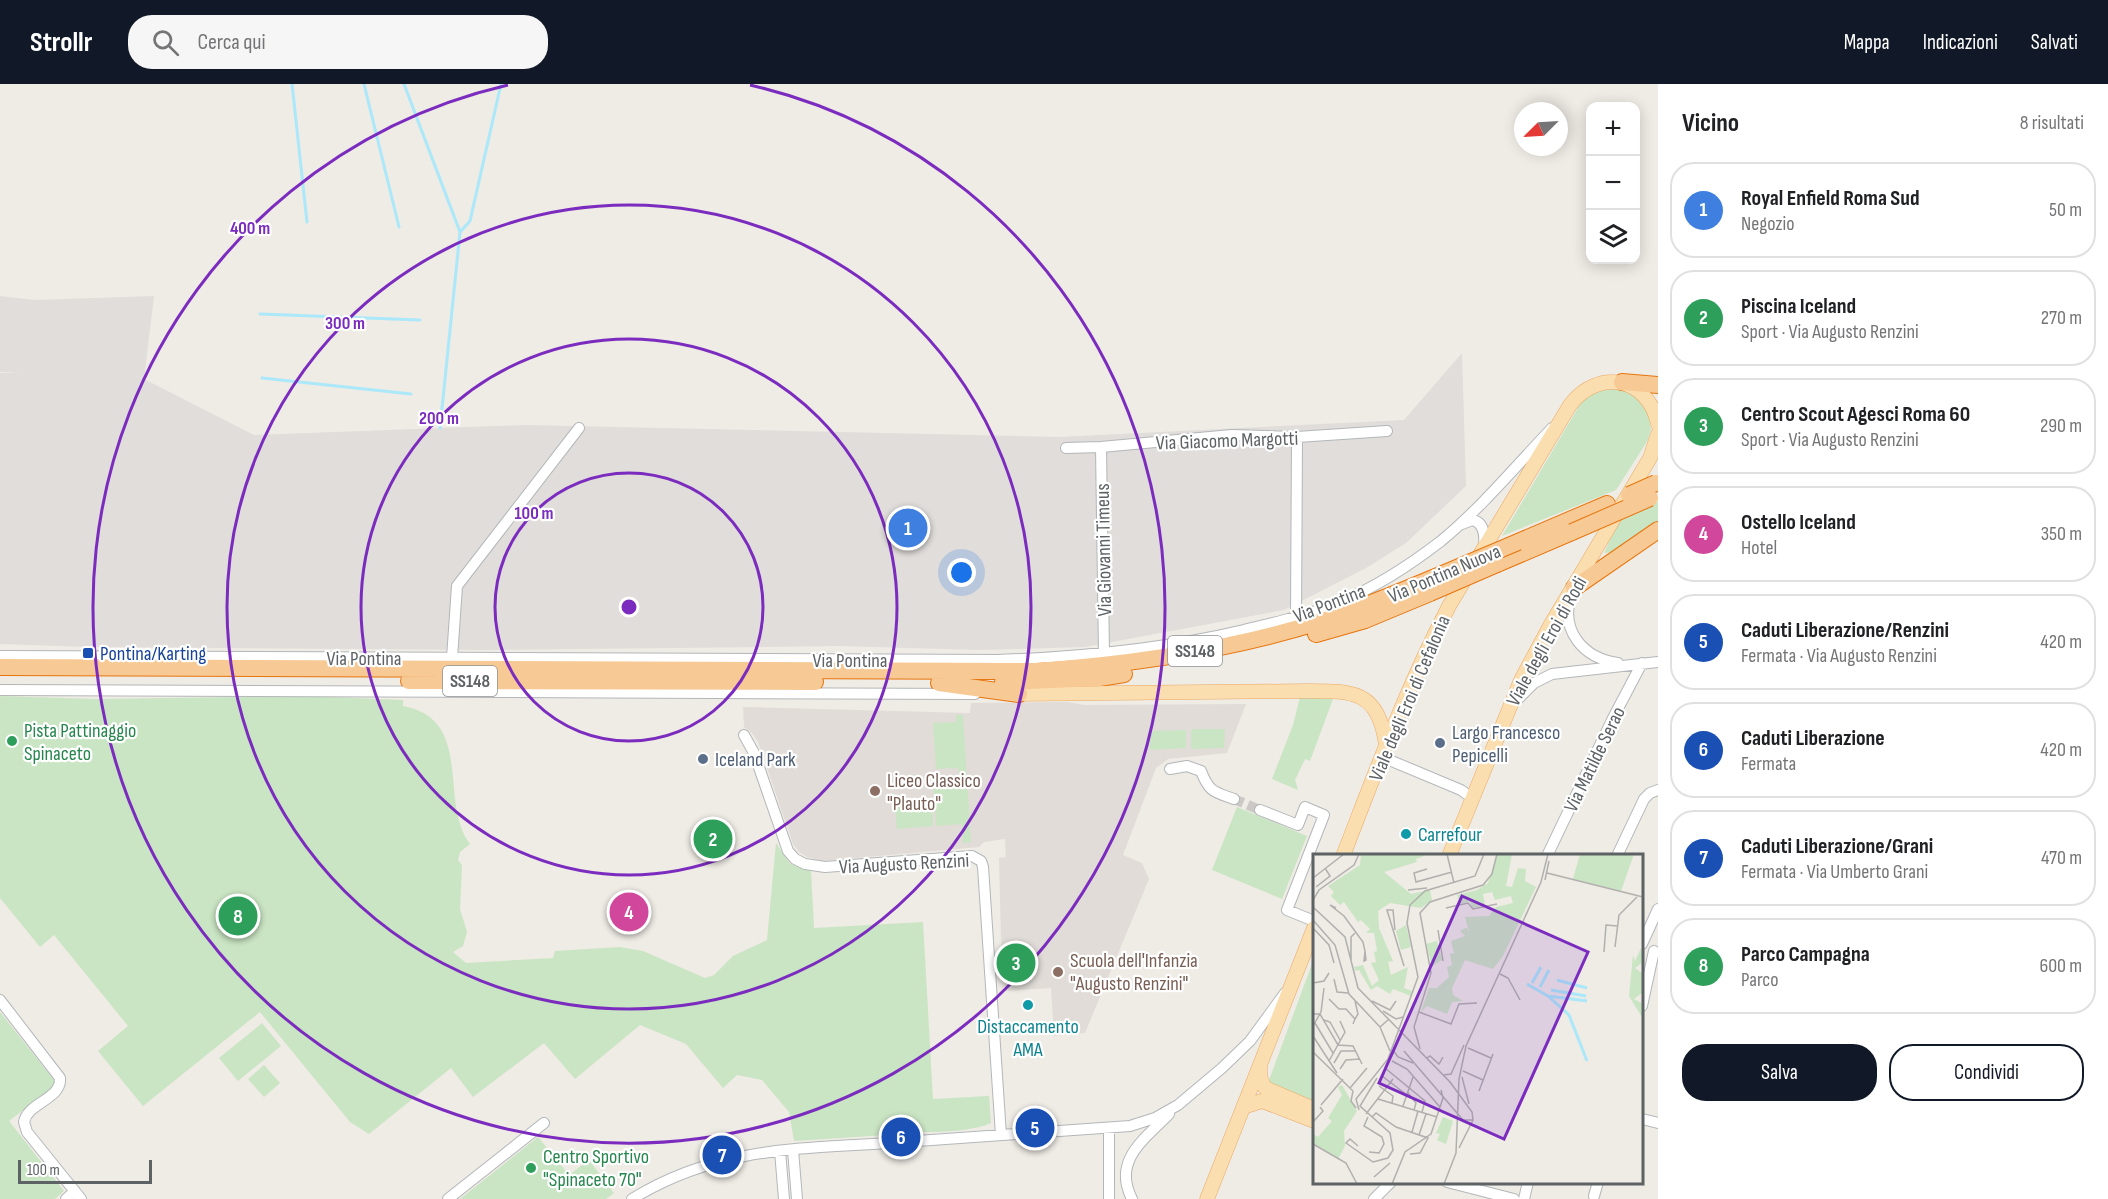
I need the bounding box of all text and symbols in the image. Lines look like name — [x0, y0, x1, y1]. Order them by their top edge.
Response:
search box — [128, 15, 548, 69]
text: Strollr — [30, 26, 92, 59]
icon: search — [149, 26, 182, 59]
text: Cerca qui — [197, 29, 266, 56]
text: Mappa — [1844, 30, 1890, 55]
text: Indicazioni — [1923, 30, 1998, 55]
text: Salvati — [2031, 30, 2078, 55]
north arrow — [1514, 102, 1568, 156]
map controls — [1586, 102, 1640, 264]
button: + — [1586, 102, 1640, 156]
text: Vicino — [1682, 108, 1739, 139]
text: 8 risultati — [2020, 111, 2084, 135]
button: − — [1586, 156, 1640, 210]
text: Royal Enfield Roma Sud — [1741, 185, 1920, 212]
text: 1 — [1700, 198, 1707, 222]
text: 50 m — [2049, 198, 2082, 222]
button: layers — [1586, 210, 1640, 264]
text: Negozio — [1741, 212, 1794, 236]
text: 400 m — [230, 218, 270, 239]
text: Piscina Iceland — [1741, 293, 1856, 320]
text: 2 — [1699, 306, 1708, 330]
text: 270 m — [2041, 306, 2082, 330]
text: 300 m — [325, 313, 365, 334]
text: Sport · Via Augusto Renzini — [1741, 320, 1919, 344]
text: Centro Scout Agesci Roma 60 — [1741, 401, 1970, 428]
text: 200 m — [419, 408, 459, 429]
text: 3 — [1699, 414, 1708, 438]
text: 290 m — [2040, 414, 2082, 438]
street label: Via Giacomo Margotti — [1155, 427, 1299, 455]
text: Sport · Via Augusto Renzini — [1741, 428, 1919, 452]
street label: Via Giovanni Timeus — [1091, 483, 1117, 617]
text: 100 m — [515, 503, 554, 524]
pin: 1 — [888, 506, 928, 550]
text: Ostello Iceland — [1741, 509, 1856, 536]
text: 4 — [1699, 522, 1708, 546]
text: 350 m — [2041, 522, 2082, 546]
text: Hotel — [1741, 536, 1777, 560]
street label: Via Pontina Nuova — [1384, 539, 1504, 608]
your location — [947, 558, 976, 587]
street label: Viale degli Eroi di Rodi — [1501, 573, 1592, 710]
street label: Via Pontina — [1290, 579, 1369, 629]
centre of rings — [619, 597, 639, 617]
street label: Viale degli Eroi di Cefalonia — [1364, 612, 1456, 785]
text: Caduti Liberazione/Renzini — [1741, 617, 1949, 644]
text: 5 — [1699, 630, 1708, 654]
text: 420 m — [2040, 630, 2082, 654]
road number: SS148 — [1168, 636, 1222, 666]
place label: Pontina/Karting — [100, 642, 206, 666]
text: Fermata · Via Augusto Renzini — [1741, 644, 1937, 668]
marker: Pontina/Karting — [81, 646, 95, 660]
street label: Via Pontina — [326, 647, 402, 671]
street label: Via Pontina — [812, 649, 888, 673]
road number: SS148 — [443, 666, 497, 696]
street label: Via Matilde Serao — [1559, 703, 1631, 816]
place label: Pista Pattinaggio Spinaceto — [24, 719, 136, 766]
place label: Largo Francesco Pepicelli — [1452, 721, 1560, 768]
text: Caduti Liberazione — [1741, 725, 1885, 752]
marker: Pista Pattinaggio Spinaceto — [5, 734, 19, 748]
marker: Largo Francesco Pepicelli — [1433, 736, 1447, 750]
text: 6 — [1699, 738, 1708, 762]
text: 420 m — [2040, 738, 2082, 762]
place label: Iceland Park — [715, 748, 796, 772]
marker: Iceland Park — [696, 752, 710, 766]
text: Fermata — [1741, 752, 1796, 776]
place label: Liceo Classico "Plauto" — [887, 769, 981, 816]
marker: Liceo Classico "Plauto" — [868, 784, 882, 798]
pin: 2 — [694, 816, 732, 861]
place label: Carrefour — [1418, 823, 1482, 847]
marker: Carrefour — [1399, 827, 1413, 841]
text: Caduti Liberazione/Grani — [1741, 833, 1933, 860]
text: 7 — [1699, 846, 1708, 870]
text: 470 m — [2041, 846, 2082, 870]
street label: Via Augusto Renzini — [838, 849, 970, 879]
inset map — [1313, 854, 1643, 1184]
text: Fermata · Via Umberto Grani — [1741, 860, 1928, 884]
pin: 4 — [610, 890, 648, 934]
pin: 8 — [218, 894, 258, 938]
pin: 3 — [996, 940, 1036, 986]
text: Parco Campagna — [1741, 941, 1870, 968]
place label: Scuola dell'Infanzia "Augusto Renzini" — [1070, 949, 1198, 996]
text: 8 — [1699, 954, 1708, 978]
text: 600 m — [2039, 954, 2082, 978]
marker: Scuola dell'Infanzia "Augusto Renzini" — [1051, 965, 1065, 979]
text: Parco — [1741, 968, 1779, 992]
marker: Distaccamento AMA — [1021, 998, 1035, 1012]
place label: Distaccamento AMA — [977, 1015, 1079, 1062]
button: Salva — [1682, 1044, 1877, 1101]
button: Condividi — [1889, 1044, 2084, 1101]
pin: 5 — [1016, 1106, 1054, 1150]
pin: 6 — [882, 1114, 920, 1160]
pin: 7 — [702, 1132, 742, 1178]
place label: Centro Sportivo "Spinaceto 70" — [543, 1145, 649, 1192]
scale bar — [18, 1157, 152, 1184]
text: 100 m — [27, 1161, 60, 1180]
marker: Centro Sportivo "Spinaceto 70" — [524, 1161, 538, 1175]

